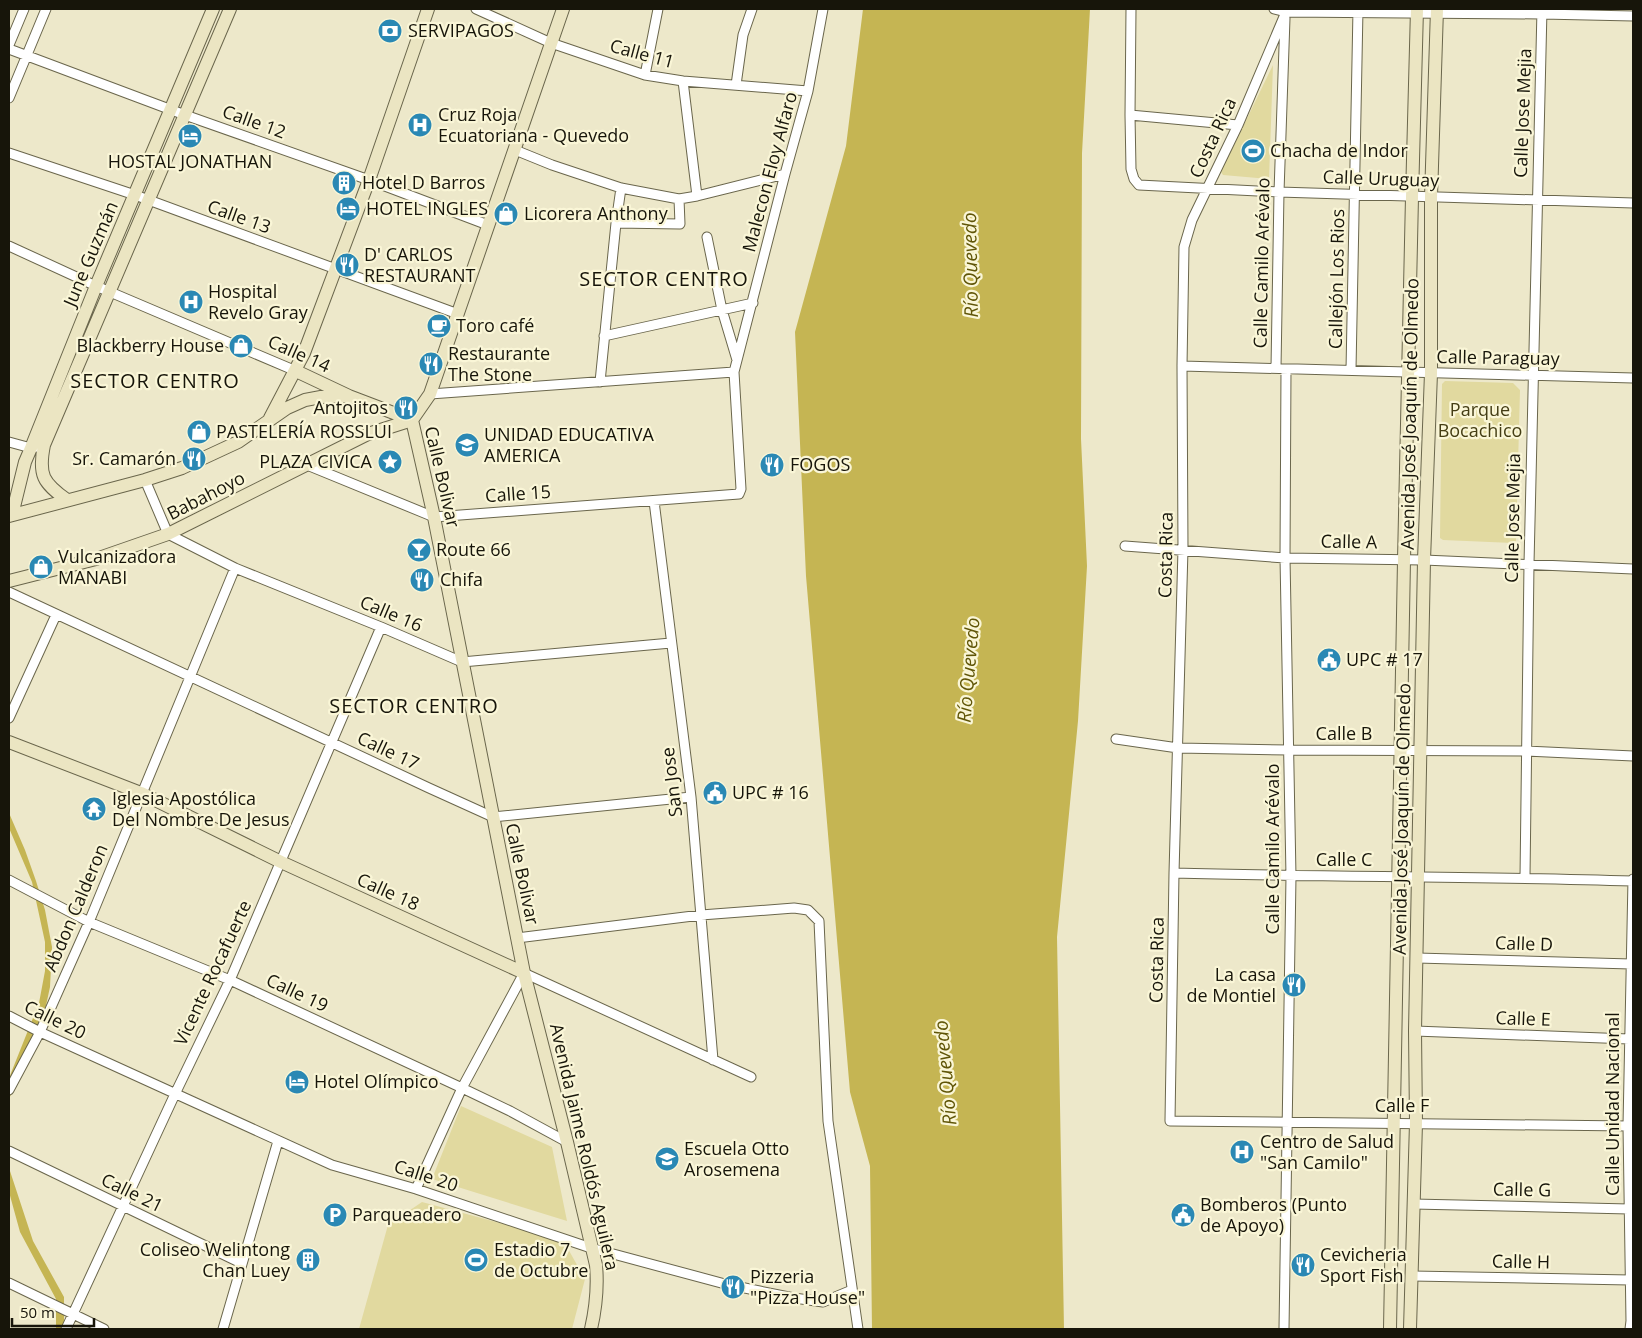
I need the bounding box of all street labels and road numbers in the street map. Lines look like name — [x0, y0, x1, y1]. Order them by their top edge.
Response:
street label: Calle 11 — [607, 33, 677, 73]
street label: Calle Jose Mejia — [1508, 48, 1536, 178]
street label: Malecon Eloy Alfaro — [736, 89, 802, 255]
street label: Costa Rica — [1183, 93, 1241, 182]
street label: Calle 12 — [219, 99, 289, 144]
street label: Calle Uruguay — [1322, 164, 1441, 192]
street label: Calle Camilo Arévalo — [1248, 177, 1274, 349]
street label: Calle 13 — [204, 194, 274, 239]
street label: June Guzmán — [56, 197, 123, 312]
street label: Callejón Los Rios — [1323, 209, 1349, 349]
street label: Avenida José Joaquín de Olmedo — [1395, 278, 1423, 550]
street label: Calle 14 — [264, 329, 334, 377]
street label: Calle Paraguay — [1436, 344, 1561, 370]
street label: Calle Bolivar — [420, 424, 466, 530]
street label: Calle Jose Mejia — [1499, 453, 1525, 583]
street label: Babahoyo — [163, 465, 249, 525]
street label: Calle 15 — [484, 479, 552, 507]
street label: Costa Rica — [1152, 512, 1178, 598]
street label: Calle A — [1321, 529, 1378, 554]
street label: Calle 16 — [356, 589, 426, 637]
street label: Avenida José Joaquín de Olmedo — [1387, 683, 1415, 955]
street label: Calle B — [1316, 721, 1372, 745]
street label: Calle 17 — [354, 725, 423, 775]
street label: San Jose — [655, 746, 687, 818]
street label: Calle Camilo Arévalo — [1260, 763, 1284, 935]
street label: Calle Bolivar — [501, 821, 546, 927]
street label: Abdon Calderon — [37, 840, 113, 975]
street label: Calle C — [1316, 847, 1372, 871]
street label: Calle 18 — [353, 867, 423, 915]
street label: Vicente Rocafuerte — [168, 896, 256, 1049]
street label: Costa Rica — [1143, 917, 1169, 1003]
street label: Calle D — [1494, 930, 1554, 956]
street label: Calle 19 — [263, 967, 332, 1017]
street label: Calle 20 — [21, 994, 90, 1044]
street label: Calle E — [1495, 1005, 1551, 1031]
street label: Calle Unidad Nacional — [1600, 1012, 1624, 1196]
street label: Avenida Jaime Roldós Aguilera — [545, 1021, 625, 1273]
street label: Calle F — [1375, 1093, 1429, 1117]
street label: Calle 20 — [391, 1153, 461, 1197]
street label: Calle 21 — [98, 1167, 167, 1217]
street label: Calle G — [1493, 1176, 1551, 1202]
street label: Calle H — [1492, 1248, 1550, 1274]

